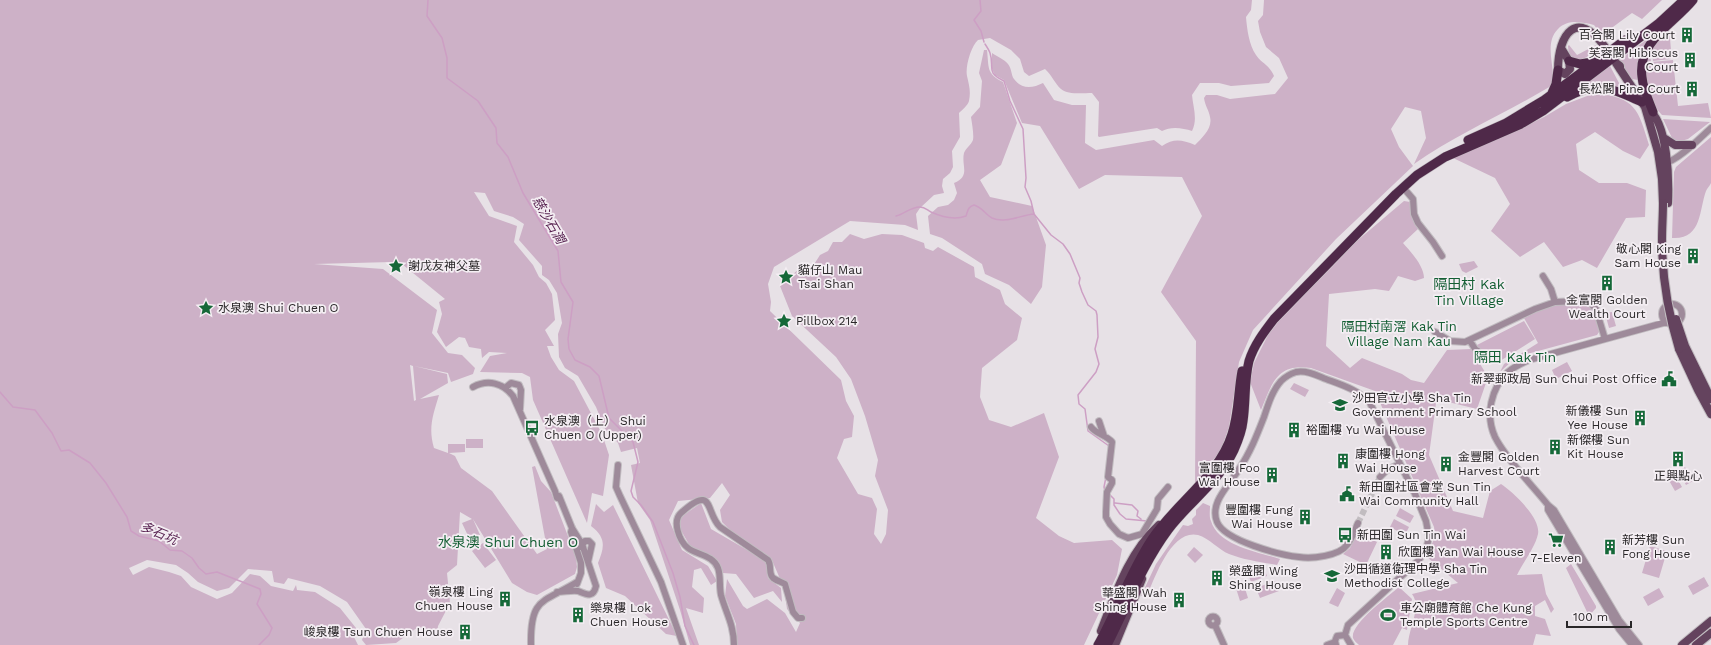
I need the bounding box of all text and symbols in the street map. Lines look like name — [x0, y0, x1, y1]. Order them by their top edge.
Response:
building icon: 百合閣 Lily Court — [1678, 26, 1696, 44]
place label: 百合閣 Lily Court — [1579, 28, 1675, 42]
place label: 芙蓉閣 Hibiscus Court — [1588, 46, 1678, 74]
building icon: 芙蓉閣 Hibiscus Court — [1681, 51, 1699, 69]
building icon: 長松閣 Pine Court — [1683, 80, 1701, 98]
place label: 長松閣 Pine Court — [1579, 82, 1680, 96]
water label: 慈沙石澗 — [530, 194, 569, 248]
place label: 敬心閣 King Sam House — [1615, 242, 1682, 270]
building icon: 敬心閣 King Sam House — [1684, 247, 1702, 265]
place icon: 謝戊友神父墓 — [387, 257, 405, 275]
place label: 謝戊友神父墓 — [408, 259, 480, 273]
place label: 貓仔山 Mau Tsai Shan — [798, 263, 862, 291]
place icon: 貓仔山 Mau Tsai Shan — [777, 268, 795, 286]
building icon: 金富閣 Golden Wealth Court — [1598, 274, 1616, 292]
district label: 隔田村 Kak Tin Village — [1433, 276, 1505, 308]
place label: 金富閣 Golden Wealth Court — [1566, 293, 1648, 321]
place icon: 水泉澳 Shui Chuen O — [197, 299, 215, 317]
place label: 水泉澳 Shui Chuen O — [218, 301, 338, 315]
place icon: Pillbox 214 — [775, 312, 793, 330]
place label: Pillbox 214 — [796, 314, 858, 328]
district label: 隔田村南滘 Kak Tin Village Nam Kau — [1341, 319, 1457, 349]
district label: 隔田 Kak Tin — [1474, 349, 1556, 365]
public building icon: 新翠郵政局 Sun Chui Post Office — [1660, 370, 1678, 388]
place label: 新翠郵政局 Sun Chui Post Office — [1471, 372, 1657, 386]
place label: 沙田官立小學 Sha Tin Government Primary School — [1352, 391, 1517, 419]
school or university icon: 沙田官立小學 Sha Tin Government Primary School — [1331, 396, 1349, 414]
place label: 新儀樓 Sun Yee House — [1565, 404, 1628, 432]
building icon: 新儀樓 Sun Yee House — [1631, 409, 1649, 427]
place label: 水泉澳（上） Shui Chuen O (Upper) — [544, 414, 646, 442]
bus stop icon: 水泉澳（上） Shui Chuen O (Upper) — [523, 419, 541, 437]
building icon: 裕圍樓 Yu Wai House — [1285, 421, 1303, 439]
place label: 裕圍樓 Yu Wai House — [1306, 423, 1425, 437]
place label: 新傑樓 Sun Kit House — [1567, 433, 1630, 461]
building icon: 新傑樓 Sun Kit House — [1546, 438, 1564, 456]
place label: 康圍樓 Hong Wai House — [1355, 447, 1425, 475]
place label: 金豐閣 Golden Harvest Court — [1458, 450, 1540, 478]
building icon: 正興點心 — [1669, 450, 1687, 468]
building icon: 康圍樓 Hong Wai House — [1334, 452, 1352, 470]
building icon: 金豐閣 Golden Harvest Court — [1437, 455, 1455, 473]
place label: 富圍樓 Foo Wai House — [1198, 461, 1260, 489]
building icon: 富圍樓 Foo Wai House — [1263, 466, 1281, 484]
place label: 正興點心 — [1654, 469, 1702, 483]
place label: 新田圍社區會堂 Sun Tin Wai Community Hall — [1359, 480, 1491, 508]
public building icon: 新田圍社區會堂 Sun Tin Wai Community Hall — [1338, 485, 1356, 503]
place label: 豐圍樓 Fung Wai House — [1225, 503, 1294, 531]
building icon: 豐圍樓 Fung Wai House — [1296, 508, 1314, 526]
water label: 多石坑 — [138, 518, 182, 548]
bus stop icon: 新田圍 Sun Tin Wai — [1336, 526, 1354, 544]
place label: 新田圍 Sun Tin Wai — [1357, 528, 1466, 542]
supermarket icon: 7-Eleven — [1547, 531, 1565, 549]
place label: 新芳樓 Sun Fong House — [1622, 533, 1690, 561]
district label: 水泉澳 Shui Chuen O — [438, 534, 578, 550]
building icon: 新芳樓 Sun Fong House — [1601, 538, 1619, 556]
building icon: 欣圍樓 Yan Wai House — [1377, 543, 1395, 561]
place label: 欣圍樓 Yan Wai House — [1398, 545, 1524, 559]
place label: 7-Eleven — [1531, 551, 1581, 565]
place label: 沙田循道衛理中學 Sha Tin Methodist College — [1344, 562, 1487, 590]
place label: 榮盛閣 Wing Shing House — [1229, 564, 1302, 592]
school or university icon: 沙田循道衛理中學 Sha Tin Methodist College — [1323, 567, 1341, 585]
building icon: 榮盛閣 Wing Shing House — [1208, 569, 1226, 587]
place label: 嶺泉樓 Ling Chuen House — [415, 585, 494, 613]
place label: 華盛閣 Wah Shing House — [1094, 586, 1167, 614]
building icon: 嶺泉樓 Ling Chuen House — [496, 590, 514, 608]
building icon: 華盛閣 Wah Shing House — [1170, 591, 1188, 609]
place label: 樂泉樓 Lok Chuen House — [590, 601, 668, 629]
place label: 車公廟體育館 Che Kung Temple Sports Centre — [1400, 601, 1532, 629]
scale bar — [1567, 603, 1631, 629]
building icon: 樂泉樓 Lok Chuen House — [569, 606, 587, 624]
sports icon: 車公廟體育館 Che Kung Temple Sports Centre — [1379, 606, 1397, 624]
text: 100 m — [1573, 610, 1608, 624]
building icon: 峻泉樓 Tsun Chuen House — [456, 623, 474, 641]
place label: 峻泉樓 Tsun Chuen House — [303, 625, 453, 639]

